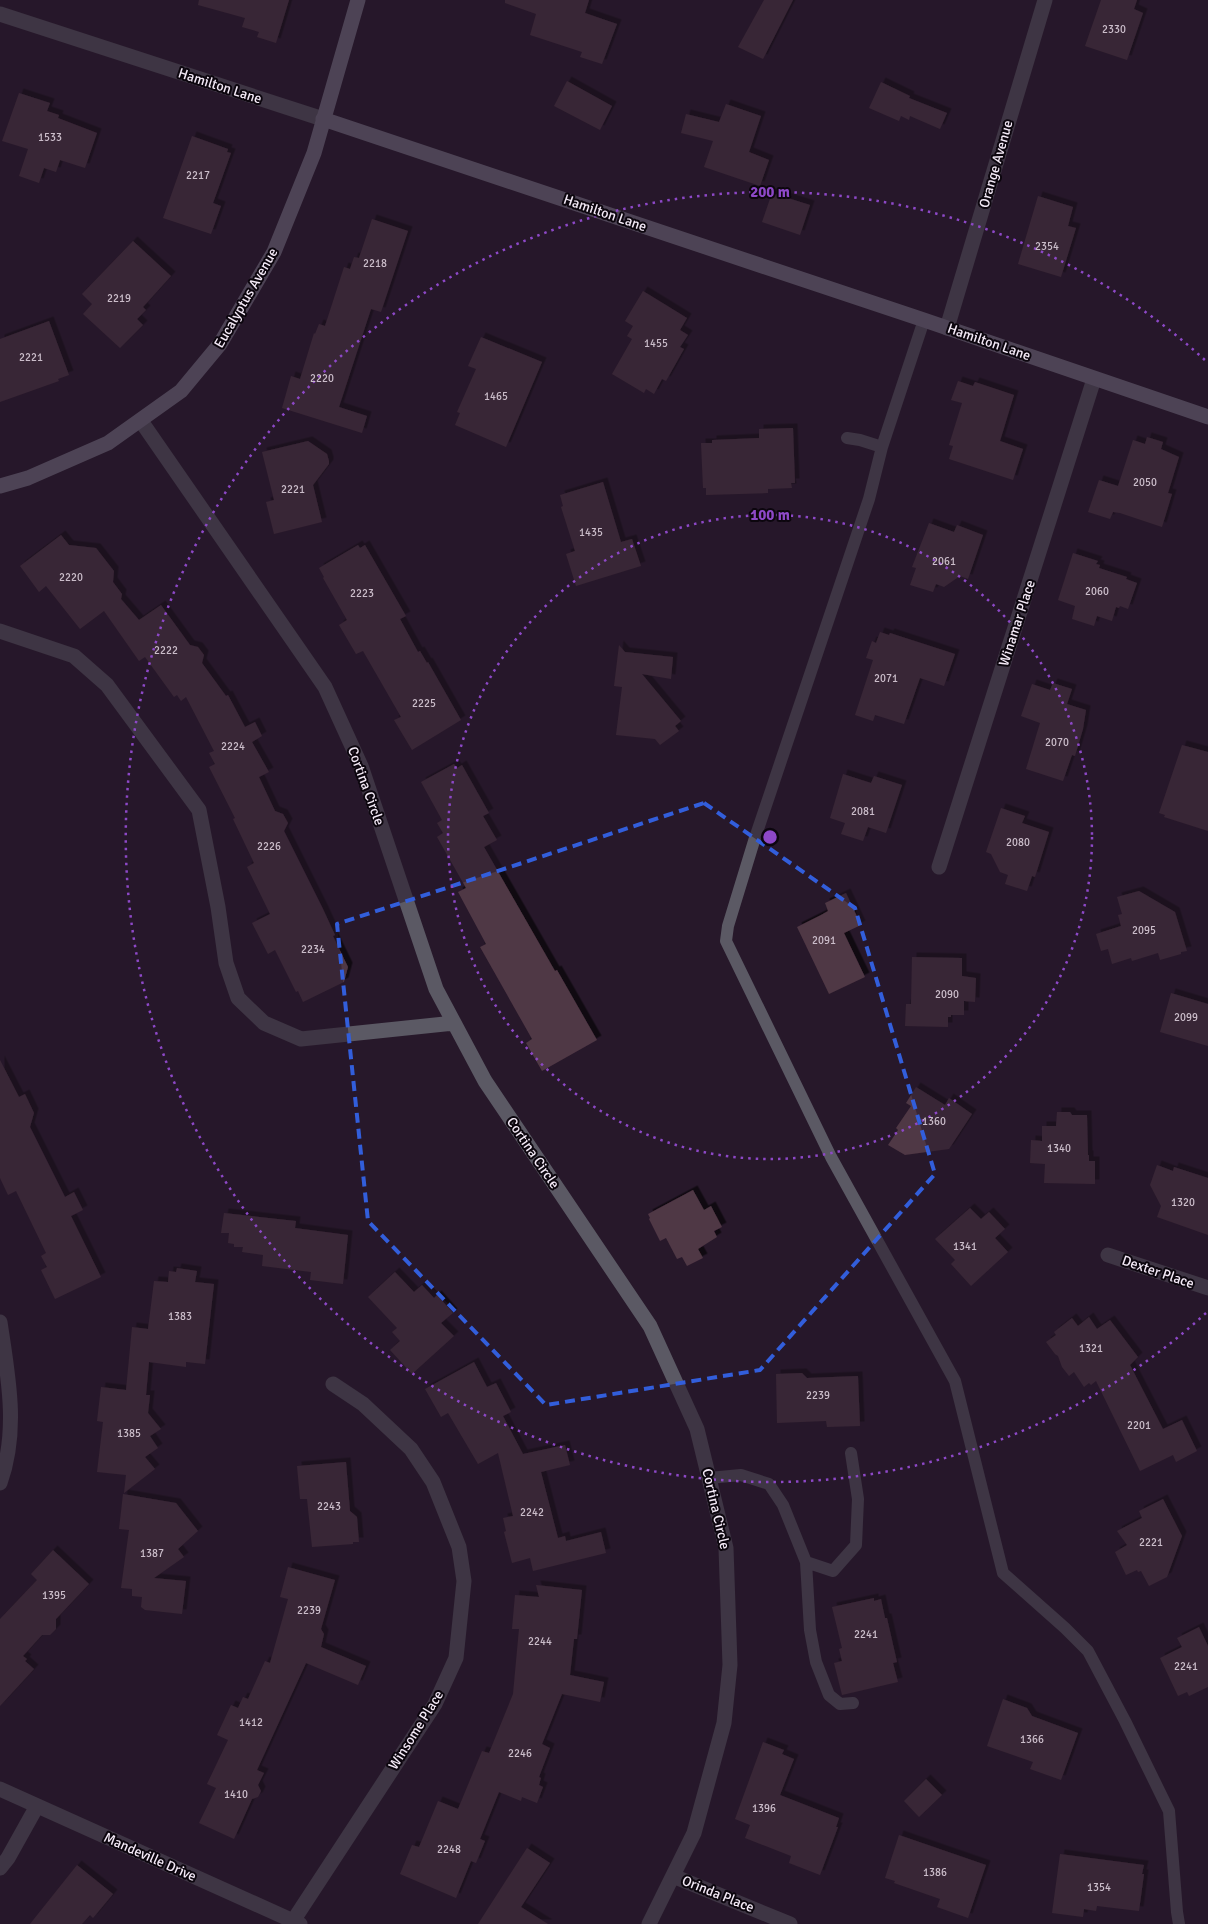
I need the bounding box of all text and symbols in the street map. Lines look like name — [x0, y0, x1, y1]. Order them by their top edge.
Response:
house number: 2330 — [1102, 23, 1126, 36]
street label: Hamilton Lane — [176, 64, 264, 108]
street label: Orange Avenue — [975, 118, 1017, 210]
house number: 1533 — [38, 131, 62, 144]
house number: 2217 — [186, 169, 210, 182]
text: 200 m — [750, 183, 790, 201]
street label: Hamilton Lane — [561, 191, 649, 235]
house number: 2354 — [1035, 240, 1059, 253]
street label: Eucalyptus Avenue — [211, 245, 281, 351]
house number: 2218 — [363, 257, 387, 270]
house number: 2219 — [107, 292, 131, 305]
street label: Hamilton Lane — [945, 320, 1033, 364]
house number: 1455 — [644, 337, 668, 350]
house number: 2221 — [19, 351, 43, 364]
house number: 2220 — [310, 372, 334, 385]
house number: 1465 — [484, 390, 508, 403]
house number: 2050 — [1133, 476, 1157, 489]
house number: 2221 — [281, 483, 305, 496]
text: 100 m — [750, 506, 790, 524]
house number: 1435 — [579, 526, 603, 539]
house number: 2061 — [932, 555, 956, 568]
house number: 2220 — [59, 571, 83, 584]
street label: Winamar Place — [995, 578, 1039, 668]
house number: 2060 — [1085, 585, 1109, 598]
house number: 2223 — [350, 587, 374, 600]
house number: 2222 — [154, 644, 178, 657]
house number: 2071 — [874, 672, 898, 685]
house number: 2225 — [412, 697, 436, 710]
house number: 2070 — [1045, 736, 1069, 749]
house number: 2224 — [221, 740, 245, 753]
street label: Cortina Circle — [344, 744, 388, 828]
house number: 2081 — [851, 805, 875, 818]
centre of rings — [761, 828, 779, 846]
house number: 2080 — [1006, 836, 1030, 849]
house number: 2226 — [257, 840, 281, 853]
house number: 2095 — [1132, 924, 1156, 937]
house number: 2091 — [812, 934, 836, 947]
house number: 2234 — [301, 943, 325, 956]
house number: 2090 — [935, 988, 959, 1001]
house number: 2099 — [1174, 1011, 1198, 1024]
street label: Cortina Circle — [503, 1114, 563, 1192]
house number: 1360 — [922, 1115, 946, 1128]
house number: 1340 — [1047, 1142, 1071, 1155]
house number: 1320 — [1171, 1196, 1195, 1209]
house number: 1341 — [953, 1240, 977, 1253]
street label: Dexter Place — [1120, 1252, 1196, 1292]
house number: 1383 — [168, 1310, 192, 1323]
house number: 1321 — [1079, 1342, 1103, 1355]
house number: 2239 — [806, 1389, 830, 1402]
house number: 2201 — [1127, 1419, 1151, 1432]
house number: 1385 — [117, 1427, 141, 1440]
street label: Cortina Circle — [698, 1467, 734, 1551]
house number: 2243 — [317, 1500, 341, 1513]
house number: 2242 — [520, 1506, 544, 1519]
house number: 2221 — [1139, 1536, 1163, 1549]
house number: 1387 — [140, 1547, 164, 1560]
house number: 1395 — [42, 1589, 66, 1602]
house number: 2239 — [297, 1604, 321, 1617]
house number: 2241 — [854, 1628, 878, 1641]
house number: 2244 — [528, 1635, 552, 1648]
house number: 2241 — [1174, 1660, 1198, 1673]
street label: Winsome Place — [385, 1687, 447, 1773]
house number: 1412 — [239, 1716, 263, 1729]
house number: 1366 — [1020, 1733, 1044, 1746]
house number: 2246 — [508, 1747, 532, 1760]
house number: 1410 — [224, 1788, 248, 1801]
house number: 1396 — [752, 1802, 776, 1815]
street label: Mandeville Drive — [101, 1829, 199, 1885]
house number: 2248 — [437, 1843, 461, 1856]
house number: 1386 — [923, 1866, 947, 1879]
street label: Orinda Place — [679, 1872, 757, 1916]
house number: 1354 — [1087, 1881, 1111, 1894]

